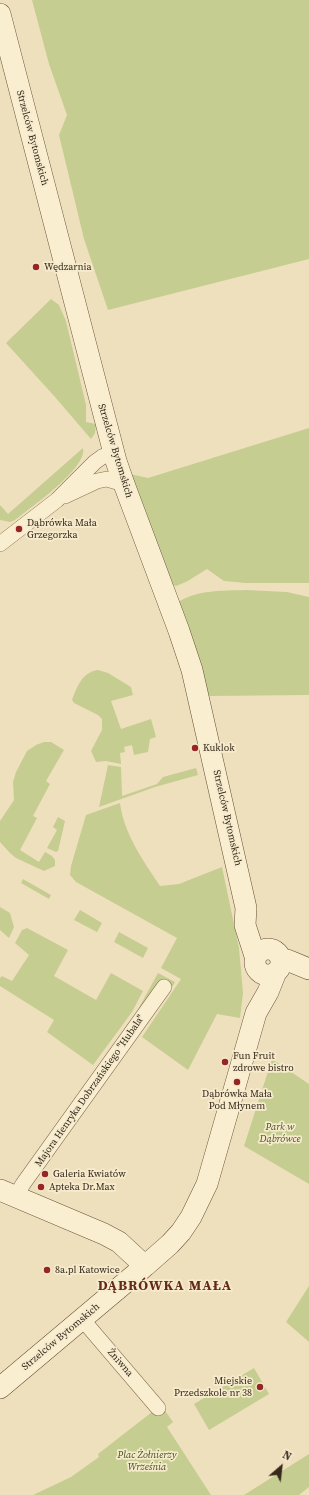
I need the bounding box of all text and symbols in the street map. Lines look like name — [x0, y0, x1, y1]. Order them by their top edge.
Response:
street label: Strzelców Bytomskich — [14, 89, 50, 187]
place label: Wędzarnia — [44, 261, 92, 273]
marker: Wędzarnia — [31, 262, 41, 272]
street label: Strzelców Bytomskich — [95, 402, 135, 500]
place label: Dąbrówka Mała Grzegorzka — [27, 517, 97, 540]
marker: Dąbrówka Mała Grzegorzka — [14, 524, 24, 534]
place label: Kuklok — [203, 742, 235, 754]
marker: Kuklok — [190, 743, 200, 753]
street label: Strzelców Bytomskich — [210, 769, 244, 867]
street label: Majora Henryka Dobrzańskiego "Hubala" — [33, 1013, 147, 1169]
place label: Fun Fruit zdrowe bistro — [233, 1050, 294, 1074]
marker: Fun Fruit zdrowe bistro — [220, 1057, 230, 1067]
marker: Dąbrówka Mała Pod Młynem — [232, 1077, 242, 1087]
place label: Dąbrówka Mała Pod Młynem — [202, 1088, 272, 1112]
park label: Park w Dąbrówce — [259, 1121, 301, 1144]
place label: Galeria Kwiatów — [53, 1168, 126, 1180]
marker: Galeria Kwiatów — [40, 1169, 50, 1179]
place label: Apteka Dr.Max — [49, 1181, 115, 1193]
marker: Apteka Dr.Max — [36, 1182, 46, 1192]
place label: 8a.pl Katowice — [55, 1264, 120, 1276]
marker: 8a.pl Katowice — [42, 1265, 52, 1275]
district label: DĄBRÓWKA MAŁA — [98, 1278, 232, 1294]
street label: Strzelców Bytomskich — [20, 1301, 102, 1373]
street label: Żniwna — [105, 1347, 135, 1379]
place label: Miejskie Przedszkole nr 38 — [174, 1375, 252, 1398]
marker: Miejskie Przedszkole nr 38 — [255, 1382, 265, 1392]
north arrow — [261, 1447, 301, 1487]
text: N — [280, 1447, 294, 1464]
park label: Plac Żołnierzy Września — [118, 1449, 176, 1472]

